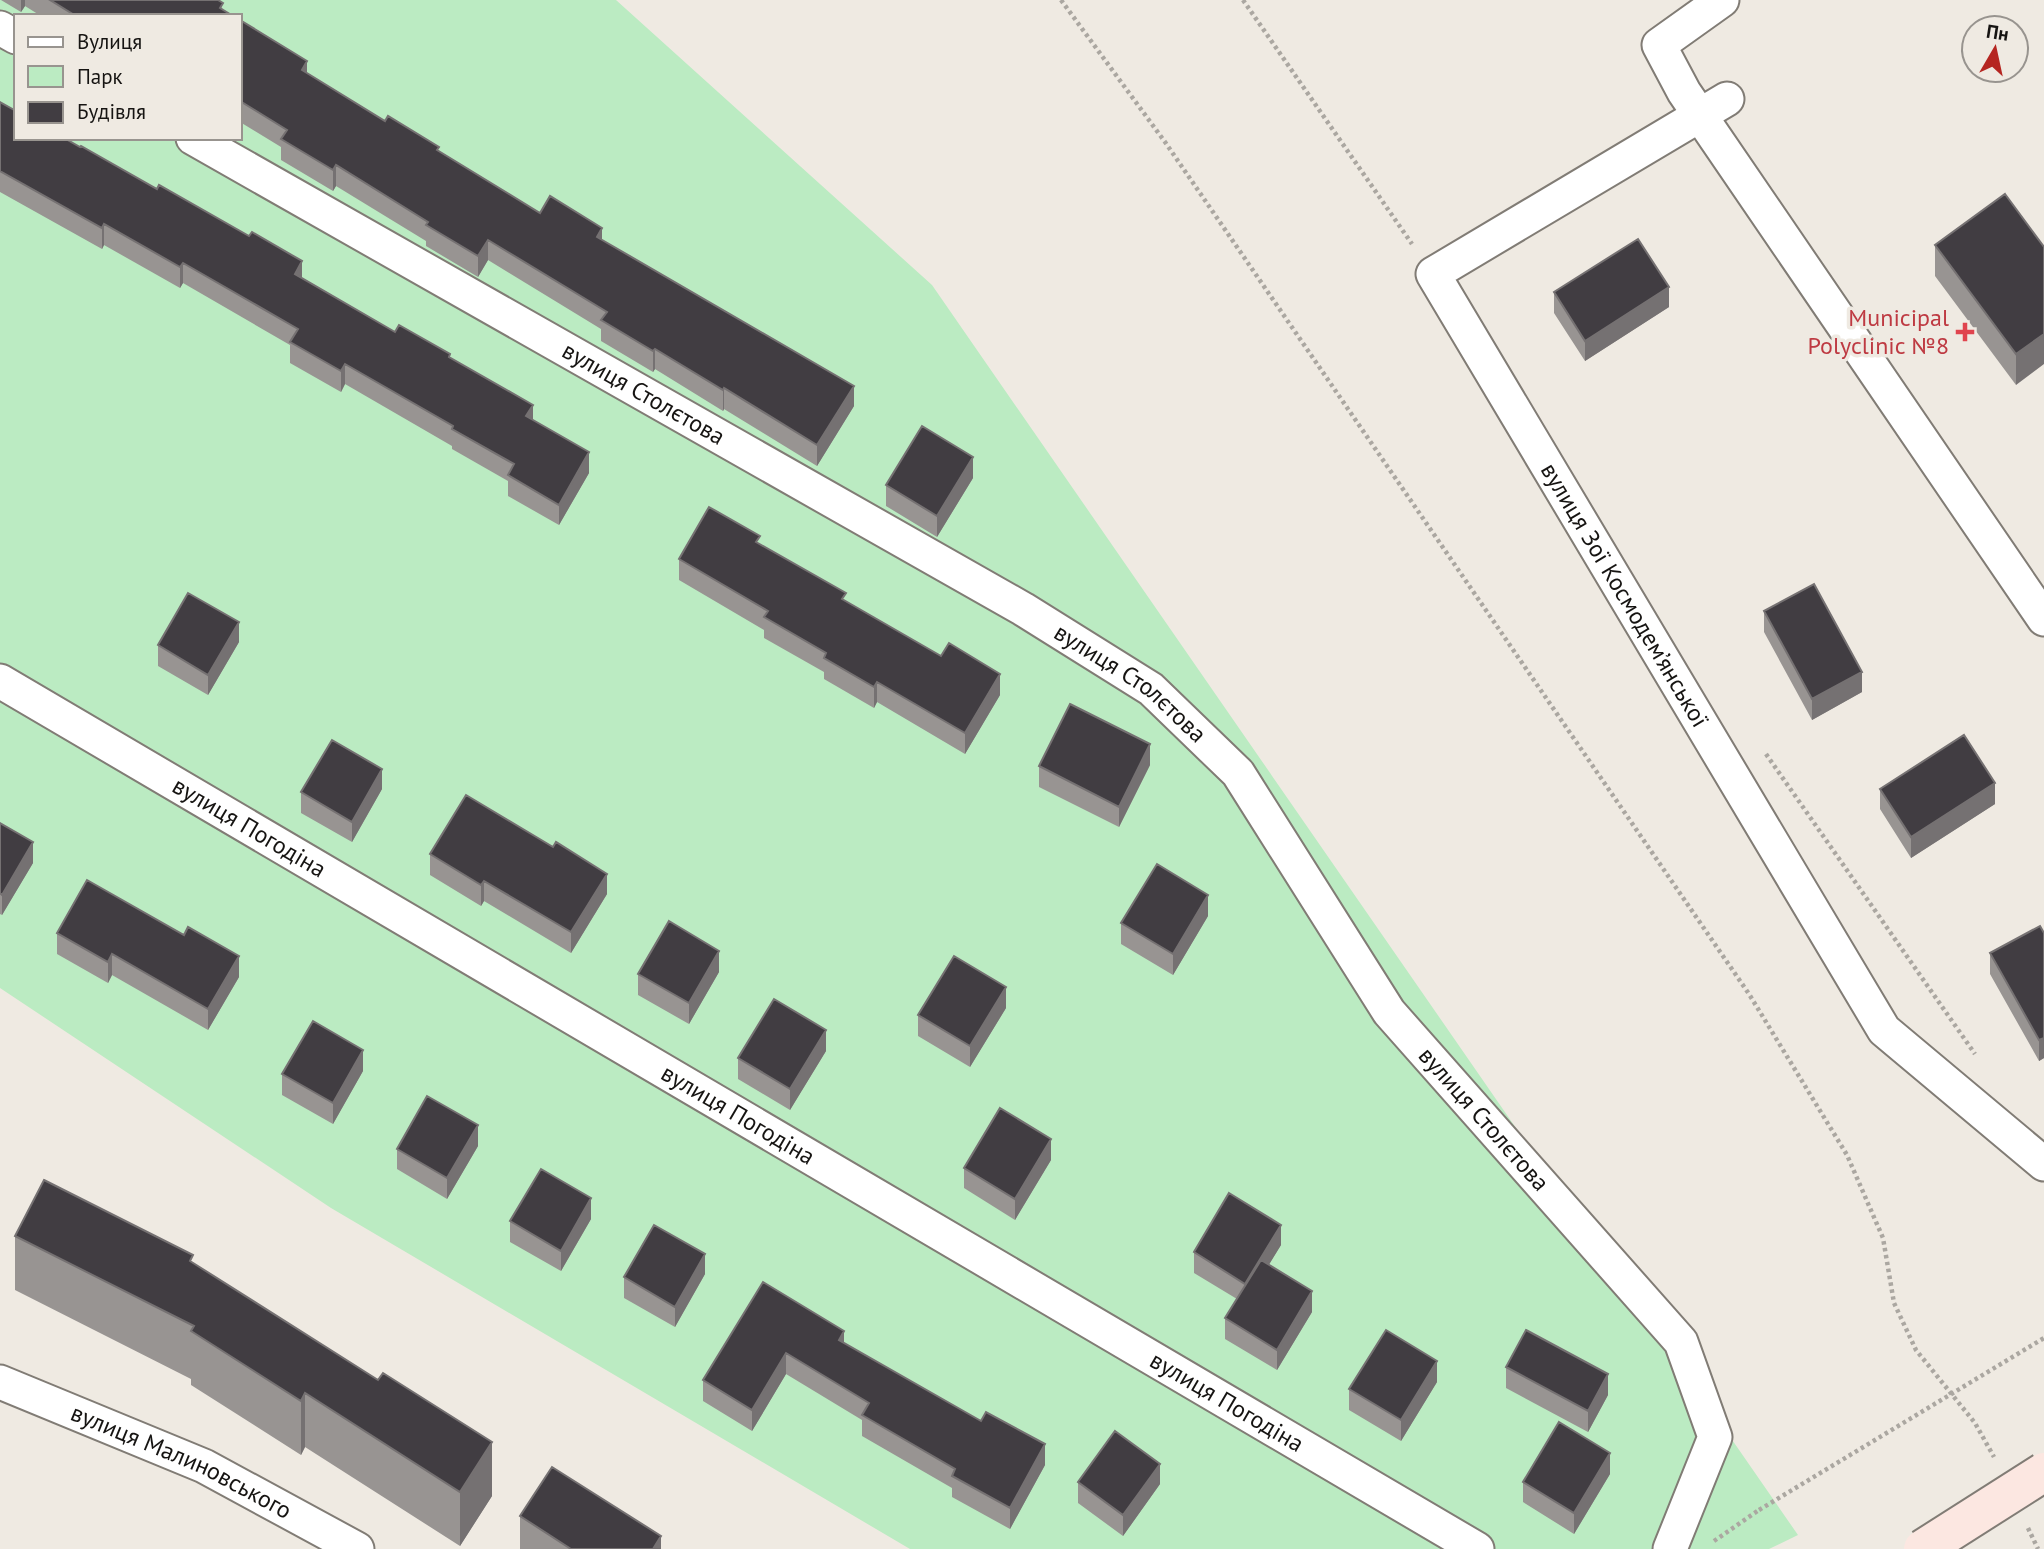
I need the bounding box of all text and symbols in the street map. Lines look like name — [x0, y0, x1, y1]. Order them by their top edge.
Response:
legend — [14, 14, 242, 140]
north arrow — [1960, 14, 2030, 84]
text: Пн — [1985, 19, 2011, 46]
text: Вулиця — [77, 28, 142, 55]
text: Парк — [77, 63, 123, 90]
text: Будівля — [77, 98, 146, 125]
place label: Municipal Polyclinic №8 — [1808, 302, 1949, 361]
marker: Municipal Polyclinic №8 — [1955, 322, 1975, 342]
street label: вулиця Столєтова — [557, 335, 731, 452]
street label: вулиця Зої Космодем’янської — [1534, 457, 1716, 733]
street label: вулиця Столєтова — [1048, 616, 1213, 749]
street label: вулиця Погодіна — [167, 770, 332, 884]
street label: вулиця Столєтова — [1412, 1040, 1556, 1197]
street label: вулиця Погодіна — [656, 1057, 821, 1172]
street label: вулиця Погодіна — [1145, 1344, 1310, 1459]
street label: вулиця Малиновського — [66, 1397, 297, 1526]

